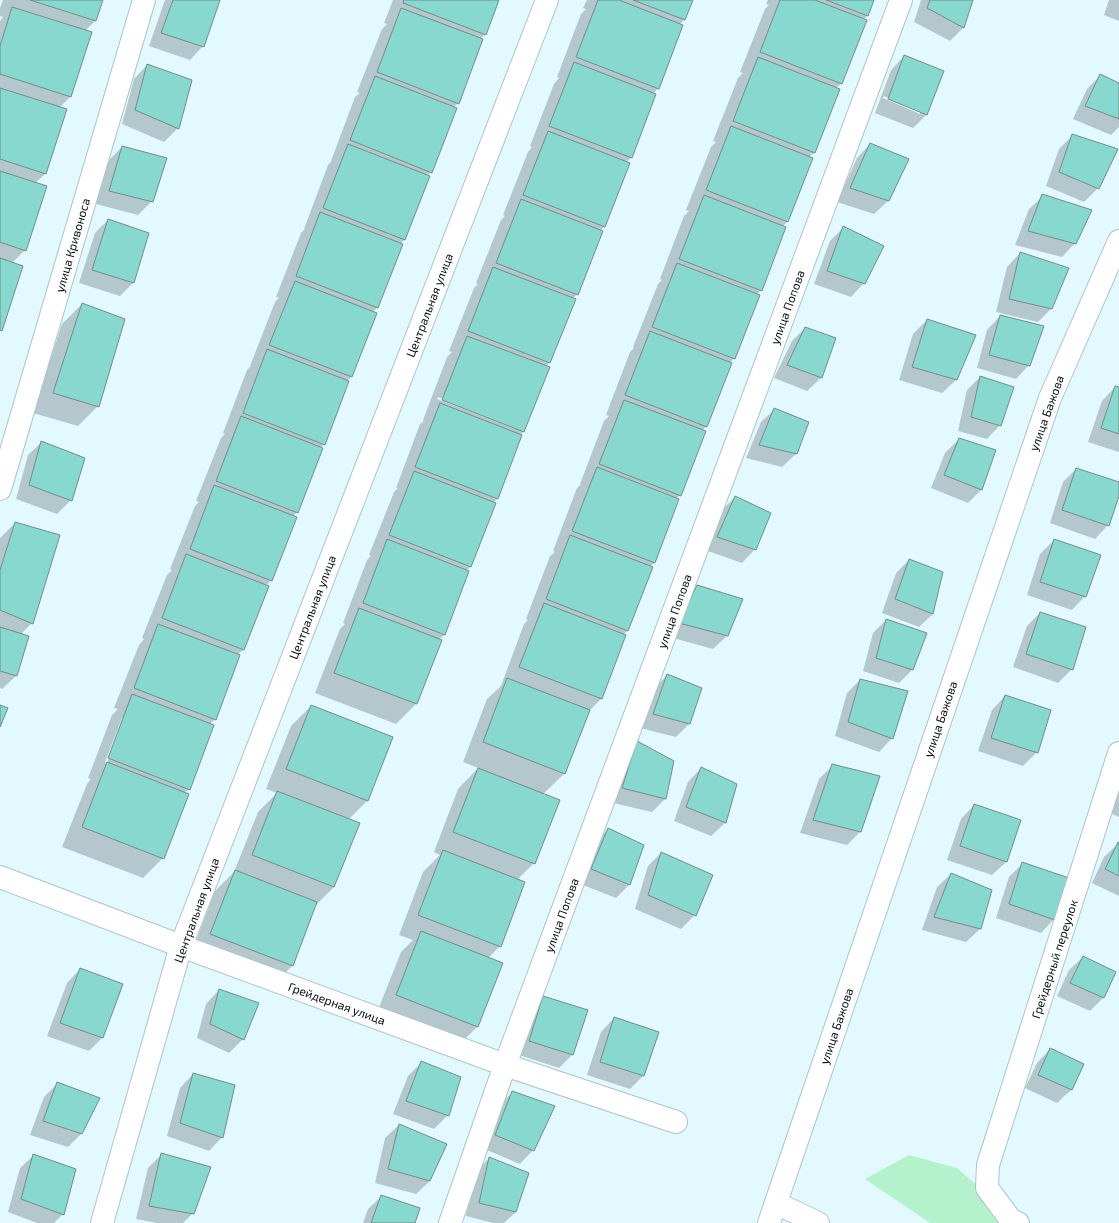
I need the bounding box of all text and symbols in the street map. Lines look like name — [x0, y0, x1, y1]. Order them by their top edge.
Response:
street label: улица Кривоноса — [52, 196, 93, 294]
street label: Центральная улица — [403, 251, 456, 359]
street label: улица Попова — [767, 268, 808, 346]
street label: улица Бажова — [1026, 373, 1067, 453]
street label: Центральная улица — [286, 553, 339, 661]
street label: улица Попова — [654, 572, 695, 650]
street label: улица Бажова — [920, 679, 961, 759]
street label: Центральная улица — [171, 856, 222, 965]
street label: улица Попова — [541, 876, 582, 954]
street label: Грейдерный переулок — [1028, 897, 1081, 1021]
street label: Грейдерная улица — [286, 979, 387, 1028]
street label: улица Бажова — [816, 986, 857, 1066]

